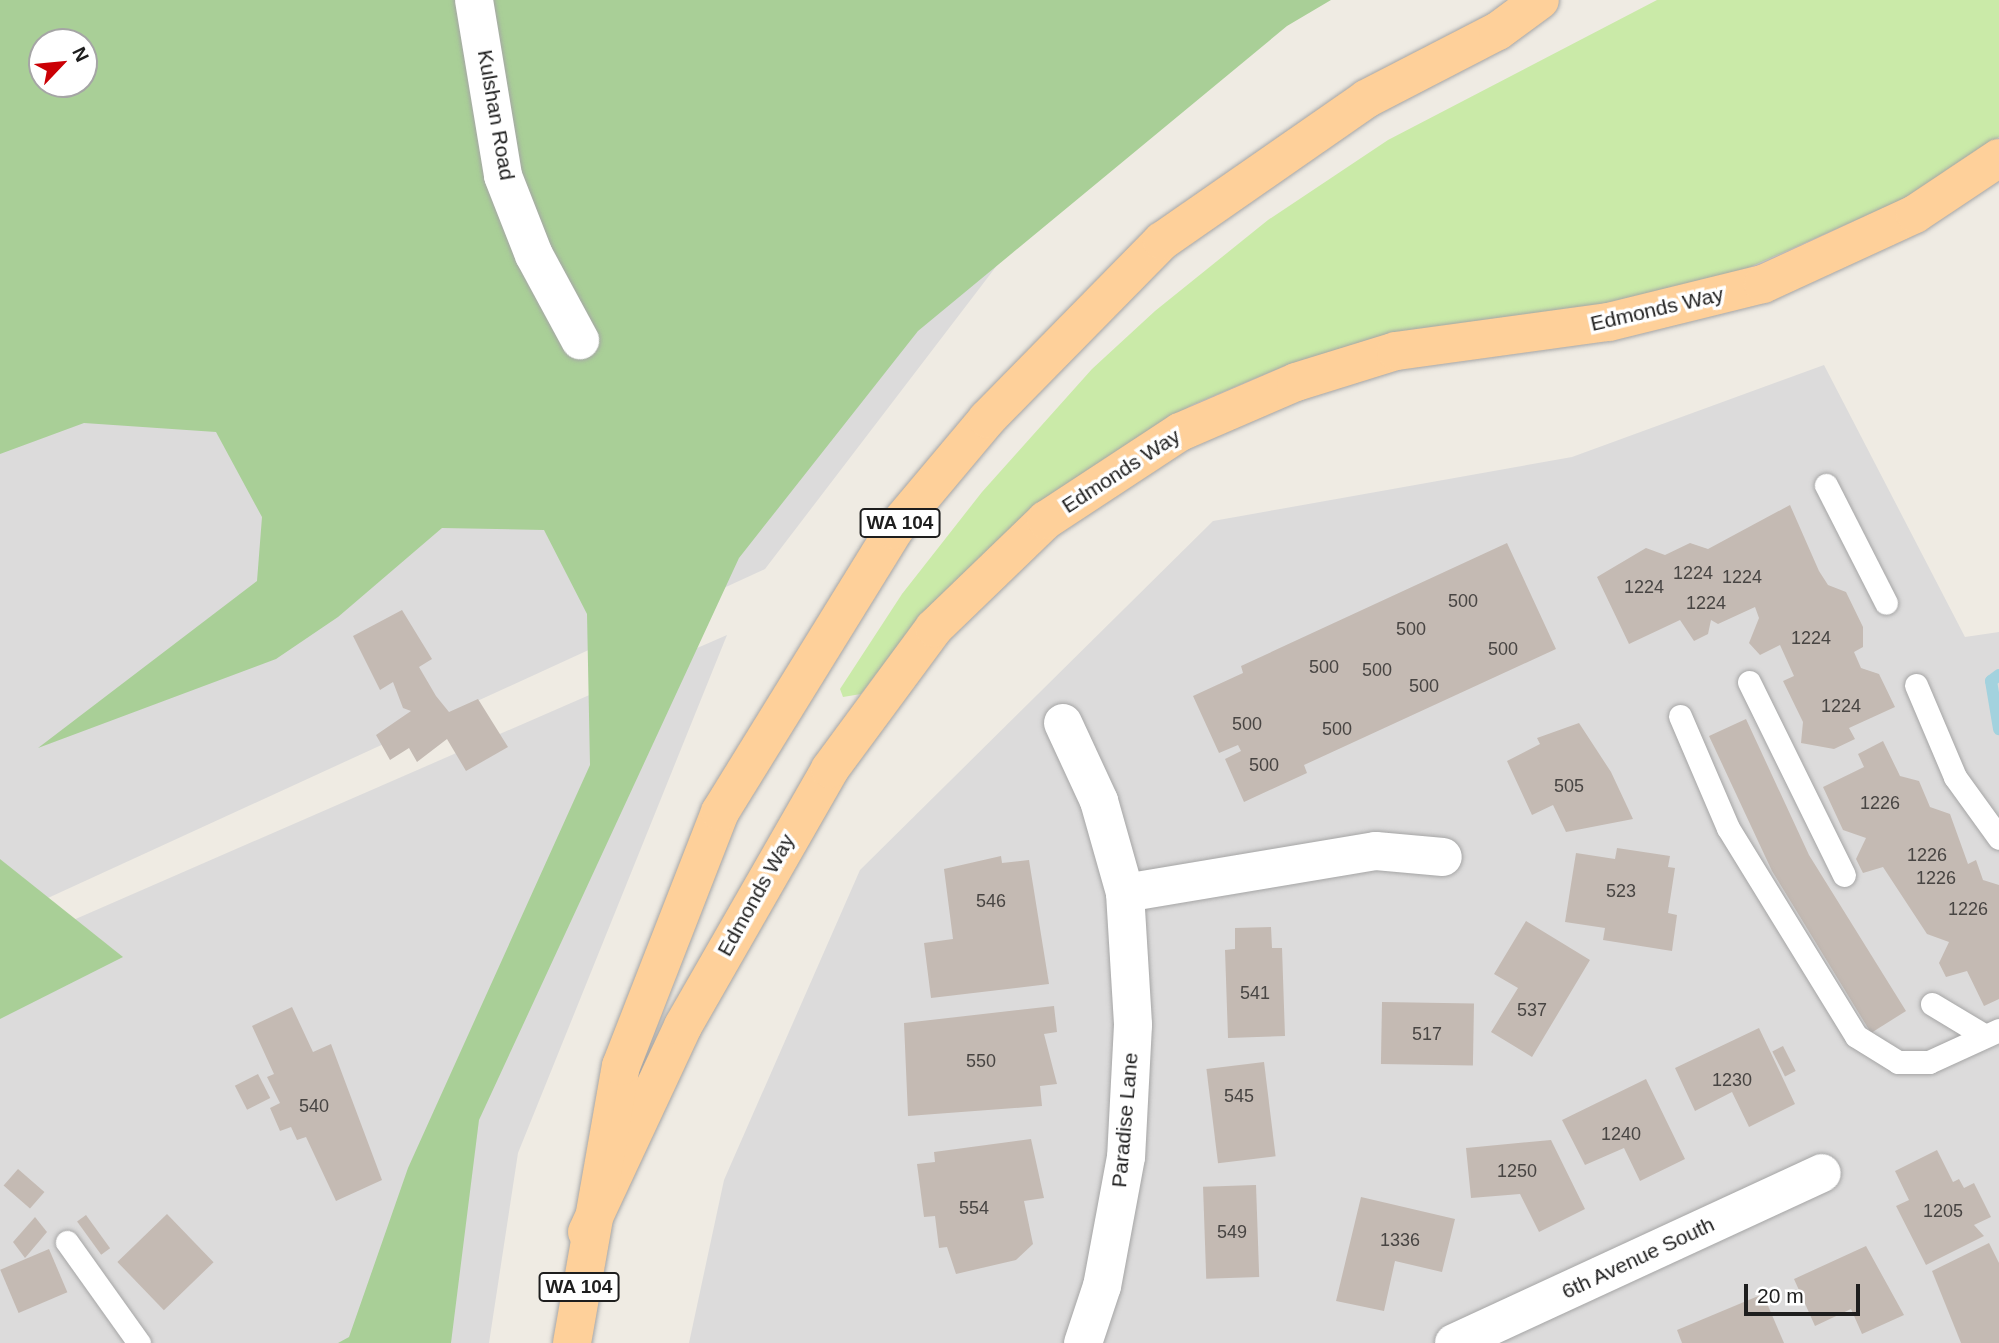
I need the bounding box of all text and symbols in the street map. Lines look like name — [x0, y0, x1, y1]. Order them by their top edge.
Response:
north arrow — [28, 28, 98, 98]
text: N — [68, 44, 93, 65]
street label: Kulshan Road — [472, 48, 520, 182]
street label: Edmonds Way — [1588, 281, 1726, 337]
street label: Edmonds Way — [1057, 423, 1185, 519]
road number: WA 104 — [858, 508, 942, 538]
house number: 1224 — [1673, 562, 1713, 584]
house number: 1224 — [1722, 566, 1762, 588]
house number: 1224 — [1624, 576, 1664, 598]
house number: 500 — [1448, 590, 1478, 612]
house number: 1224 — [1686, 592, 1726, 614]
house number: 500 — [1396, 618, 1426, 640]
house number: 1224 — [1791, 627, 1831, 649]
house number: 500 — [1488, 638, 1518, 660]
house number: 500 — [1309, 656, 1339, 678]
house number: 500 — [1362, 659, 1392, 681]
house number: 500 — [1409, 675, 1439, 697]
house number: 1224 — [1821, 695, 1861, 717]
house number: 500 — [1232, 713, 1262, 735]
house number: 500 — [1322, 718, 1352, 740]
house number: 500 — [1249, 754, 1279, 776]
house number: 505 — [1554, 775, 1584, 797]
house number: 1226 — [1860, 792, 1900, 814]
street label: Edmonds Way — [712, 830, 800, 960]
house number: 1226 — [1907, 844, 1947, 866]
house number: 1226 — [1916, 867, 1956, 889]
house number: 523 — [1606, 880, 1636, 902]
house number: 546 — [976, 890, 1006, 912]
house number: 1226 — [1948, 898, 1988, 920]
house number: 541 — [1240, 982, 1270, 1004]
house number: 537 — [1517, 999, 1547, 1021]
house number: 517 — [1412, 1023, 1442, 1045]
house number: 550 — [966, 1050, 996, 1072]
street label: Paradise Lane — [1107, 1051, 1143, 1189]
house number: 1230 — [1712, 1069, 1752, 1091]
house number: 545 — [1224, 1085, 1254, 1107]
house number: 540 — [299, 1095, 329, 1117]
house number: 1240 — [1601, 1123, 1641, 1145]
house number: 1250 — [1497, 1160, 1537, 1182]
house number: 554 — [959, 1197, 989, 1219]
house number: 1205 — [1923, 1200, 1963, 1222]
street label: 6th Avenue South — [1557, 1211, 1719, 1305]
house number: 549 — [1217, 1221, 1247, 1243]
house number: 1336 — [1380, 1229, 1420, 1251]
scale bar — [1747, 1270, 1862, 1314]
road number: WA 104 — [537, 1272, 621, 1302]
text: 20 m — [1757, 1284, 1804, 1307]

